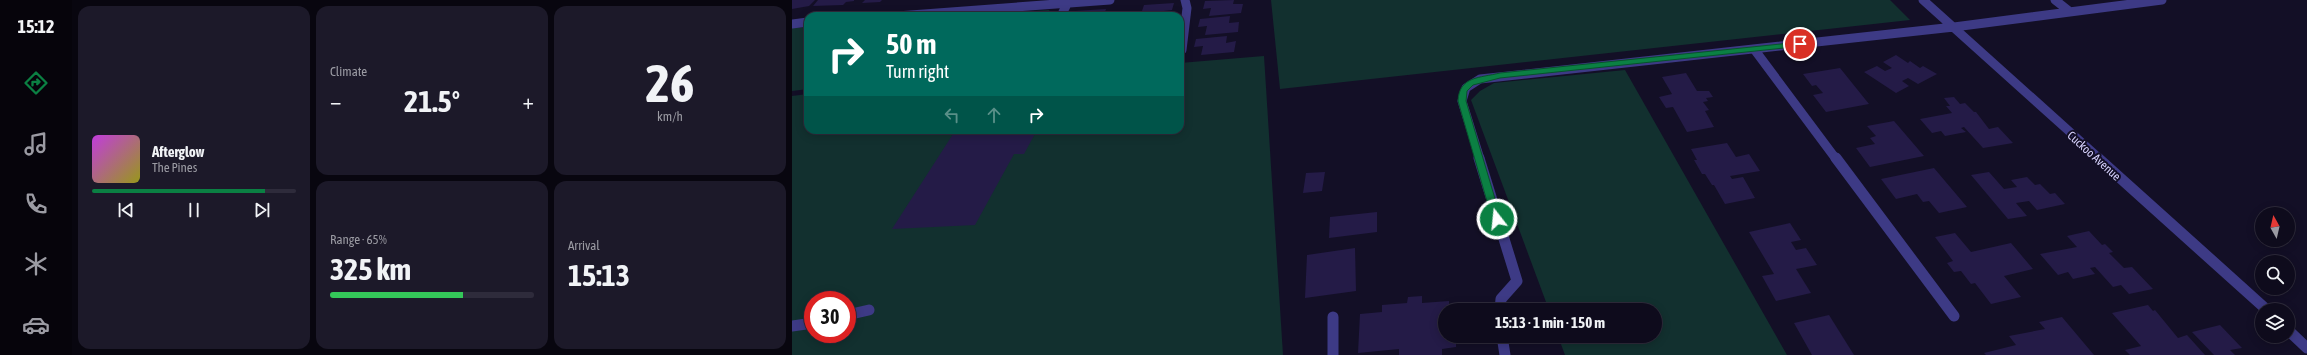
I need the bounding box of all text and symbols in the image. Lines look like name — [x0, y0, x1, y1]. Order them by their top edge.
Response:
text: 15:12 — [17, 16, 55, 37]
pin — [1783, 27, 1817, 61]
icon: right — [820, 28, 872, 80]
text: 50 m — [886, 28, 936, 60]
icon: arrive — [1789, 33, 1811, 55]
text: 26 — [646, 53, 694, 113]
text: Turn right — [886, 61, 949, 82]
text: Climate — [330, 64, 367, 79]
icon: directions — [22, 69, 50, 97]
text: 21.5° — [404, 84, 460, 118]
text: − — [330, 88, 341, 114]
text: + — [523, 88, 534, 114]
icon: left — [941, 104, 963, 126]
icon: ahead — [983, 104, 1005, 126]
icon: right — [1025, 104, 1047, 126]
text: km/h — [657, 109, 683, 124]
street label: Cuckoo Avenue — [2064, 128, 2124, 184]
icon: music — [22, 130, 50, 158]
text: Afterglow — [152, 143, 205, 160]
text: The Pines — [152, 160, 197, 175]
icon: phone — [22, 190, 50, 218]
position arrow — [1476, 198, 1518, 240]
icon: previous — [115, 199, 137, 221]
icon: pause — [183, 199, 205, 221]
icon: next — [251, 199, 273, 221]
north arrow — [2255, 207, 2295, 247]
map controls — [2255, 207, 2295, 343]
text: Range · 65% — [330, 232, 387, 247]
text: Arrival — [568, 238, 600, 253]
icon: climate — [22, 250, 50, 278]
text: 325 km — [330, 252, 411, 286]
button: search — [2255, 255, 2295, 295]
text: 15:13 — [568, 258, 630, 292]
speed limit sign: 30 — [804, 291, 856, 343]
button: layers — [2255, 303, 2295, 343]
icon: car — [22, 311, 50, 339]
text: 15:13 · 1 min · 150 m — [1495, 314, 1605, 331]

